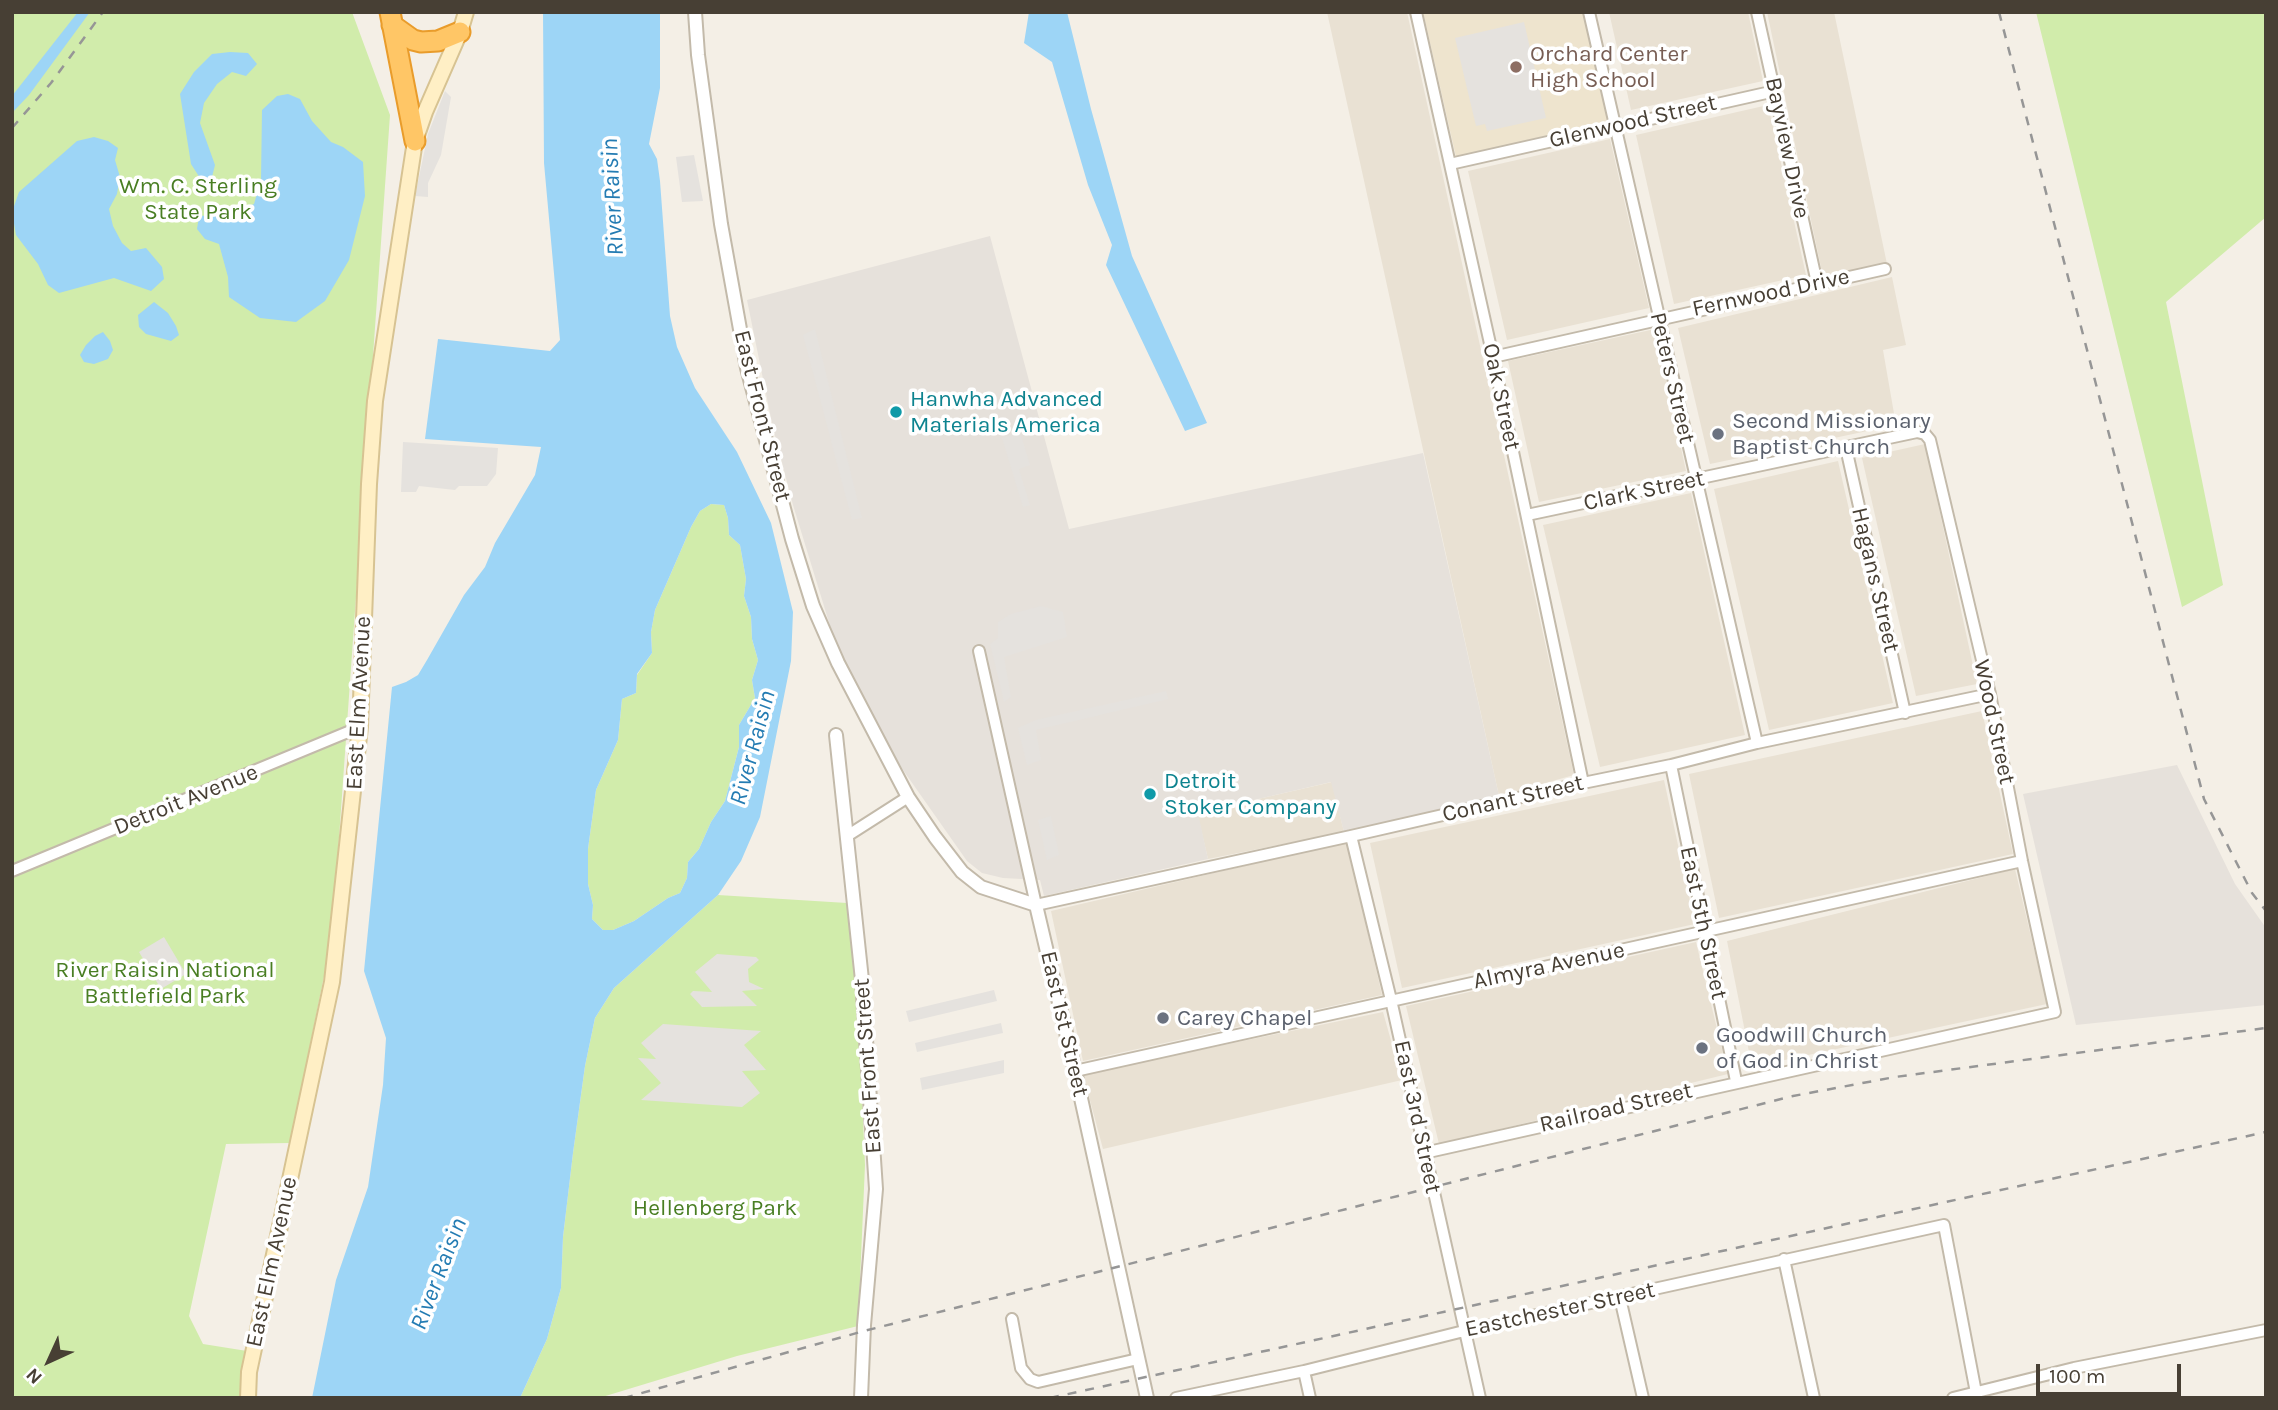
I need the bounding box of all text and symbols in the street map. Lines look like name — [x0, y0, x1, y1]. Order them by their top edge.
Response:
place label: Orchard Center High School — [1530, 40, 1688, 94]
marker: Orchard Center High School — [1508, 59, 1524, 75]
street label: Bayview Drive — [1759, 75, 1815, 221]
street label: Glenwood Street — [1547, 89, 1719, 155]
water label: River Raisin — [596, 137, 630, 257]
park label: Wm. C. Sterling State Park — [119, 172, 277, 226]
street label: Fernwood Drive — [1690, 263, 1852, 323]
street label: Peters Street — [1643, 310, 1701, 446]
street label: East Front Street — [727, 327, 797, 505]
street label: Oak Street — [1476, 341, 1526, 453]
place label: Hanwha Advanced Materials America — [910, 385, 1103, 439]
marker: Hanwha Advanced Materials America — [888, 404, 904, 420]
place label: Second Missionary Baptist Church — [1732, 407, 1931, 461]
marker: Second Missionary Baptist Church — [1710, 426, 1726, 442]
street label: Clark Street — [1581, 465, 1707, 517]
street label: Hagans Street — [1845, 505, 1905, 655]
street label: East Elm Avenue — [341, 615, 377, 791]
street label: Wood Street — [1967, 657, 2021, 787]
water label: River Raisin — [724, 687, 782, 809]
street label: Detroit Avenue — [110, 759, 262, 841]
place label: Detroit Stoker Company — [1164, 767, 1337, 821]
street label: Conant Street — [1440, 769, 1586, 829]
marker: Detroit Stoker Company — [1142, 786, 1158, 802]
street label: East 5th Street — [1673, 844, 1733, 1002]
street label: Almyra Avenue — [1471, 936, 1627, 996]
street label: East 1st Street — [1034, 948, 1094, 1100]
park label: River Raisin National Battlefield Park — [55, 956, 275, 1010]
street label: East Front Street — [848, 977, 888, 1155]
place label: Carey Chapel — [1177, 1004, 1312, 1032]
marker: Carey Chapel — [1155, 1010, 1171, 1026]
place label: Goodwill Church of God in Christ — [1716, 1021, 1887, 1075]
street label: East 3rd Street — [1387, 1038, 1447, 1196]
marker: Goodwill Church of God in Christ — [1694, 1040, 1710, 1056]
street label: Railroad Street — [1537, 1077, 1695, 1139]
street label: East Elm Avenue — [240, 1174, 304, 1350]
park label: Hellenberg Park — [633, 1194, 797, 1222]
water label: River Raisin — [404, 1214, 474, 1334]
street label: Eastchester Street — [1463, 1276, 1657, 1344]
north arrow — [14, 1326, 84, 1396]
scale bar — [2040, 1350, 2185, 1394]
text: N — [22, 1363, 47, 1388]
text: 100 m — [2049, 1364, 2106, 1388]

